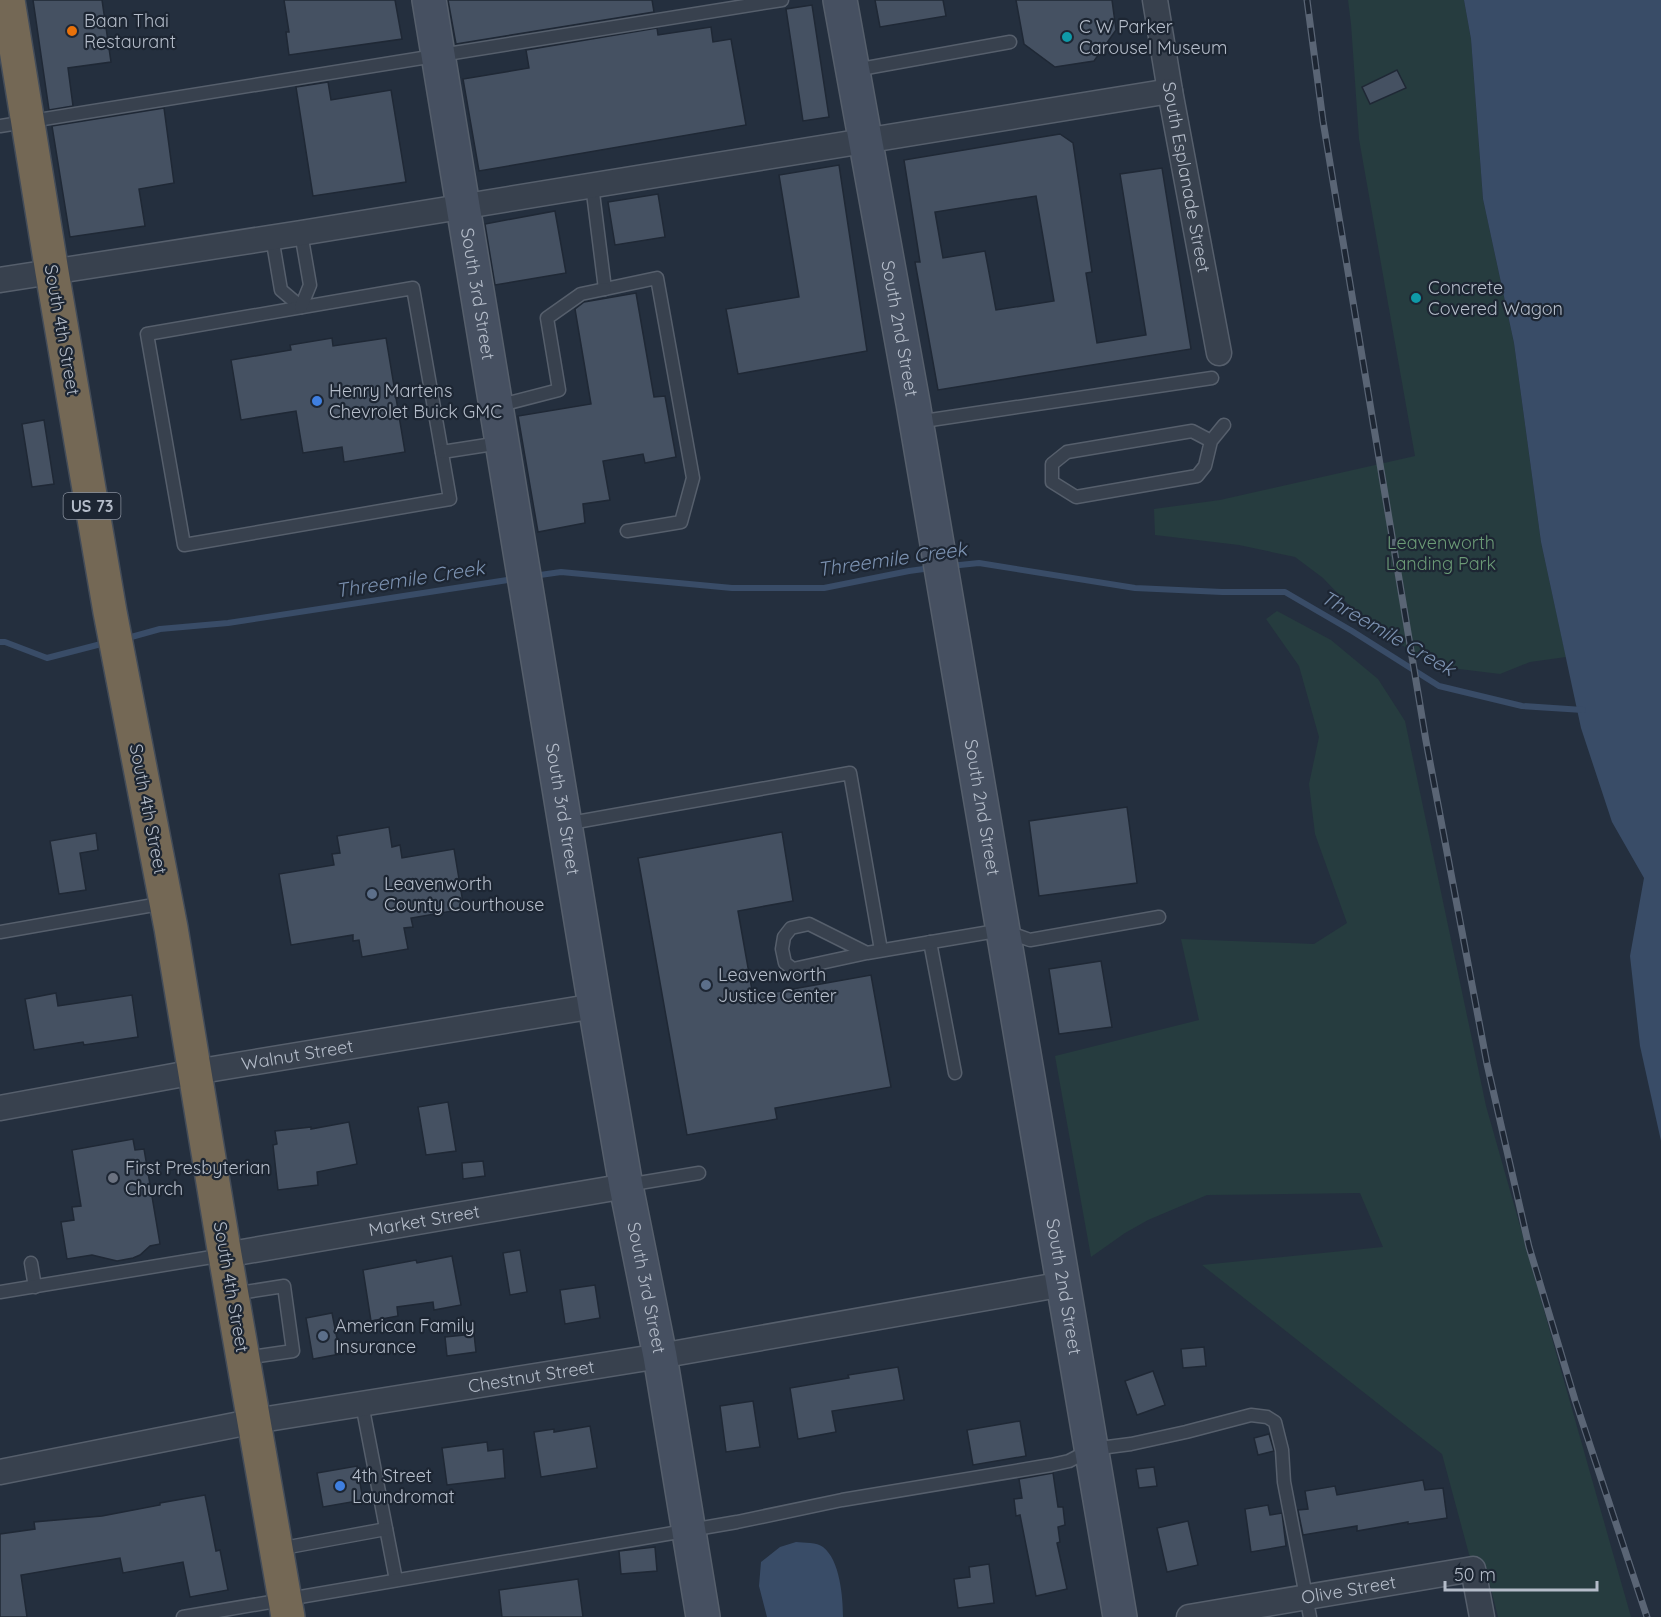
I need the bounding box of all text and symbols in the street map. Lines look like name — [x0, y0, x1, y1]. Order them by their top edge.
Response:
place label: Baan Thai Restaurant — [84, 9, 176, 53]
place label: C W Parker Carousel Museum — [1079, 15, 1227, 59]
marker: Baan Thai Restaurant — [65, 24, 79, 38]
marker: C W Parker Carousel Museum — [1060, 30, 1074, 44]
street label: South Esplanade Street — [1158, 80, 1216, 275]
street label: South 3rd Street — [456, 226, 500, 362]
street label: South 2nd Street — [876, 259, 924, 398]
street label: South 4th Street — [40, 263, 85, 397]
place label: Concrete Covered Wagon — [1428, 276, 1563, 320]
marker: Concrete Covered Wagon — [1409, 291, 1423, 305]
place label: Henry Martens Chevrolet Buick GMC — [329, 379, 502, 423]
marker: Henry Martens Chevrolet Buick GMC — [310, 394, 324, 408]
road number: US 73 — [64, 493, 121, 519]
park label: Leavenworth Landing Park — [1386, 531, 1496, 575]
water label: Threemile Creek — [816, 535, 971, 581]
water label: Threemile Creek — [334, 554, 489, 603]
water label: Threemile Creek — [1317, 584, 1462, 682]
street label: South 2nd Street — [960, 738, 1005, 877]
street label: South 3rd Street — [541, 741, 585, 877]
street label: South 4th Street — [125, 742, 172, 876]
place label: Leavenworth County Courthouse — [384, 872, 544, 916]
marker: Leavenworth County Courthouse — [365, 887, 379, 901]
place label: Leavenworth Justice Center — [718, 963, 837, 1007]
marker: Leavenworth Justice Center — [699, 978, 713, 992]
street label: Walnut Street — [240, 1034, 355, 1075]
place label: First Presbyterian Church — [125, 1156, 271, 1200]
marker: First Presbyterian Church — [106, 1171, 120, 1185]
street label: Market Street — [367, 1199, 481, 1241]
street label: South 2nd Street — [1041, 1217, 1087, 1357]
street label: South 4th Street — [209, 1220, 254, 1354]
street label: South 3rd Street — [622, 1220, 671, 1355]
place label: American Family Insurance — [335, 1314, 475, 1358]
marker: American Family Insurance — [316, 1329, 330, 1343]
street label: Chestnut Street — [466, 1355, 596, 1398]
place label: 4th Street Laundromat — [352, 1464, 455, 1508]
marker: 4th Street Laundromat — [333, 1479, 347, 1493]
scale bar — [1445, 1554, 1596, 1592]
text: 50 m — [1454, 1563, 1496, 1586]
street label: Olive Street — [1300, 1570, 1398, 1609]

